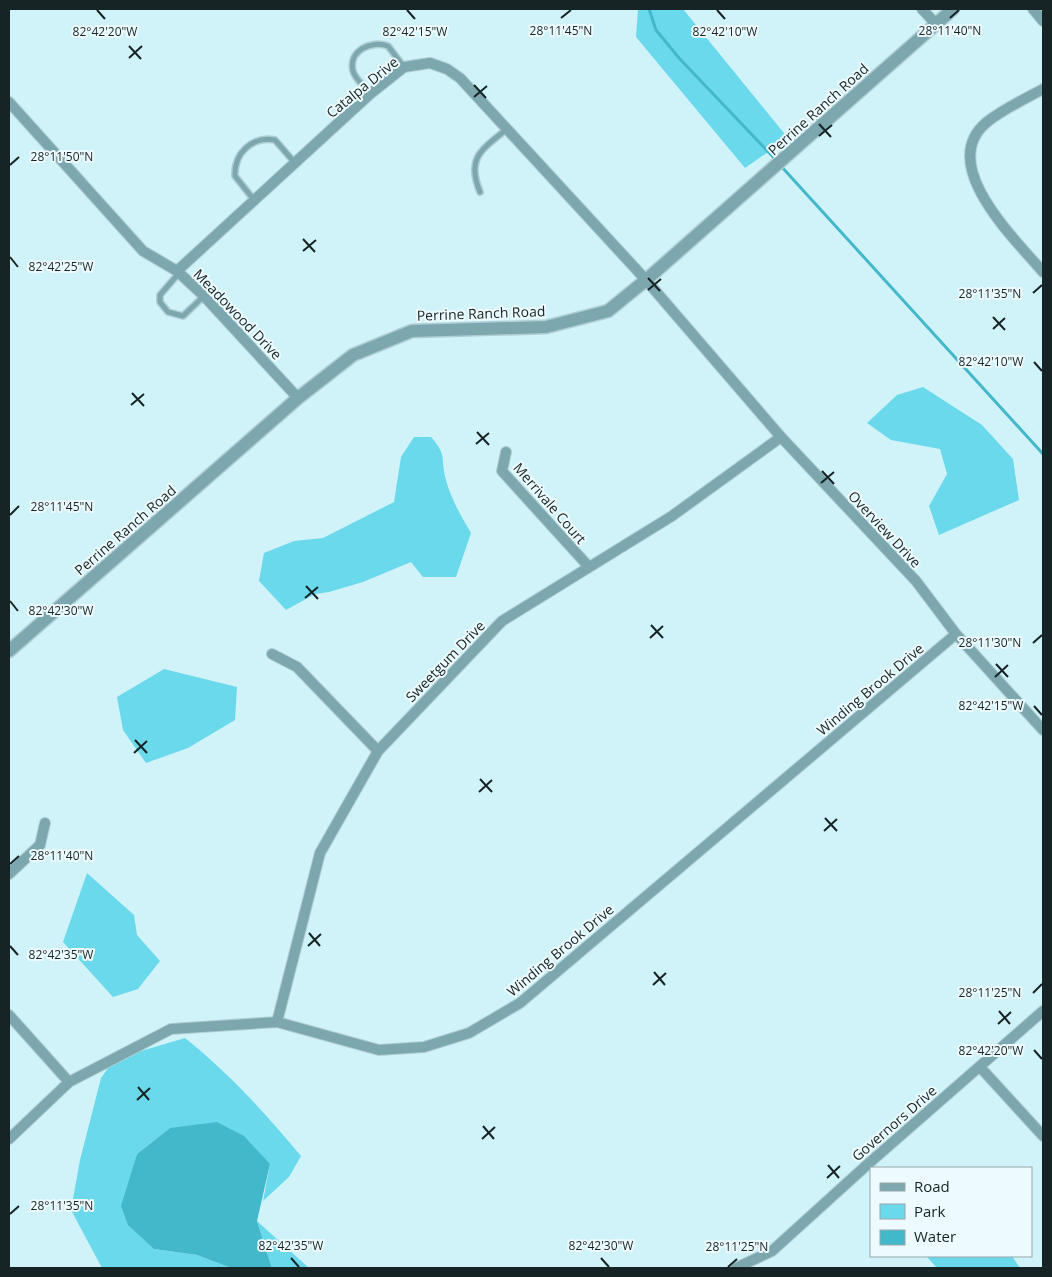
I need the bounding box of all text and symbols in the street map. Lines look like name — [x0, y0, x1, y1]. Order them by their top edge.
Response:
text: 28°11'45"N — [530, 22, 592, 39]
text: 28°11'40"N — [919, 22, 981, 39]
text: 82°42'20"W — [73, 23, 137, 40]
text: 82°42'15"W — [383, 23, 447, 40]
text: 82°42'10"W — [693, 23, 757, 40]
street label: Catalpa Drive — [322, 52, 402, 122]
street label: Perrine Ranch Road — [764, 59, 872, 159]
text: 28°11'50"N — [31, 148, 93, 165]
text: 82°42'25"W — [29, 258, 93, 275]
street label: Meadowood Drive — [190, 264, 286, 364]
text: 28°11'35"N — [959, 285, 1021, 302]
street label: Perrine Ranch Road — [416, 301, 546, 325]
text: 82°42'10"W — [959, 353, 1023, 370]
street label: Merrivale Court — [509, 458, 591, 548]
street label: Perrine Ranch Road — [70, 481, 180, 579]
street label: Overview Drive — [844, 486, 926, 572]
text: 28°11'45"N — [31, 498, 93, 515]
text: 82°42'30"W — [29, 602, 93, 619]
street label: Sweetgum Drive — [401, 616, 489, 706]
text: 28°11'30"N — [959, 634, 1021, 651]
street label: Winding Brook Drive — [813, 639, 927, 739]
text: 82°42'15"W — [959, 697, 1023, 714]
text: 28°11'40"N — [31, 847, 93, 864]
street label: Winding Brook Drive — [503, 900, 617, 1000]
text: 82°42'35"W — [29, 946, 93, 963]
text: 28°11'25"N — [959, 984, 1021, 1001]
text: 82°42'20"W — [959, 1042, 1023, 1059]
street label: Governors Drive — [848, 1081, 941, 1165]
legend — [870, 1167, 1032, 1257]
text: Road — [914, 1176, 950, 1196]
text: 28°11'35"N — [31, 1197, 93, 1214]
text: Park — [914, 1201, 945, 1221]
text: Water — [914, 1226, 956, 1246]
text: 82°42'35"W — [259, 1237, 323, 1254]
text: 82°42'30"W — [569, 1237, 633, 1254]
text: 28°11'25"N — [706, 1238, 768, 1255]

